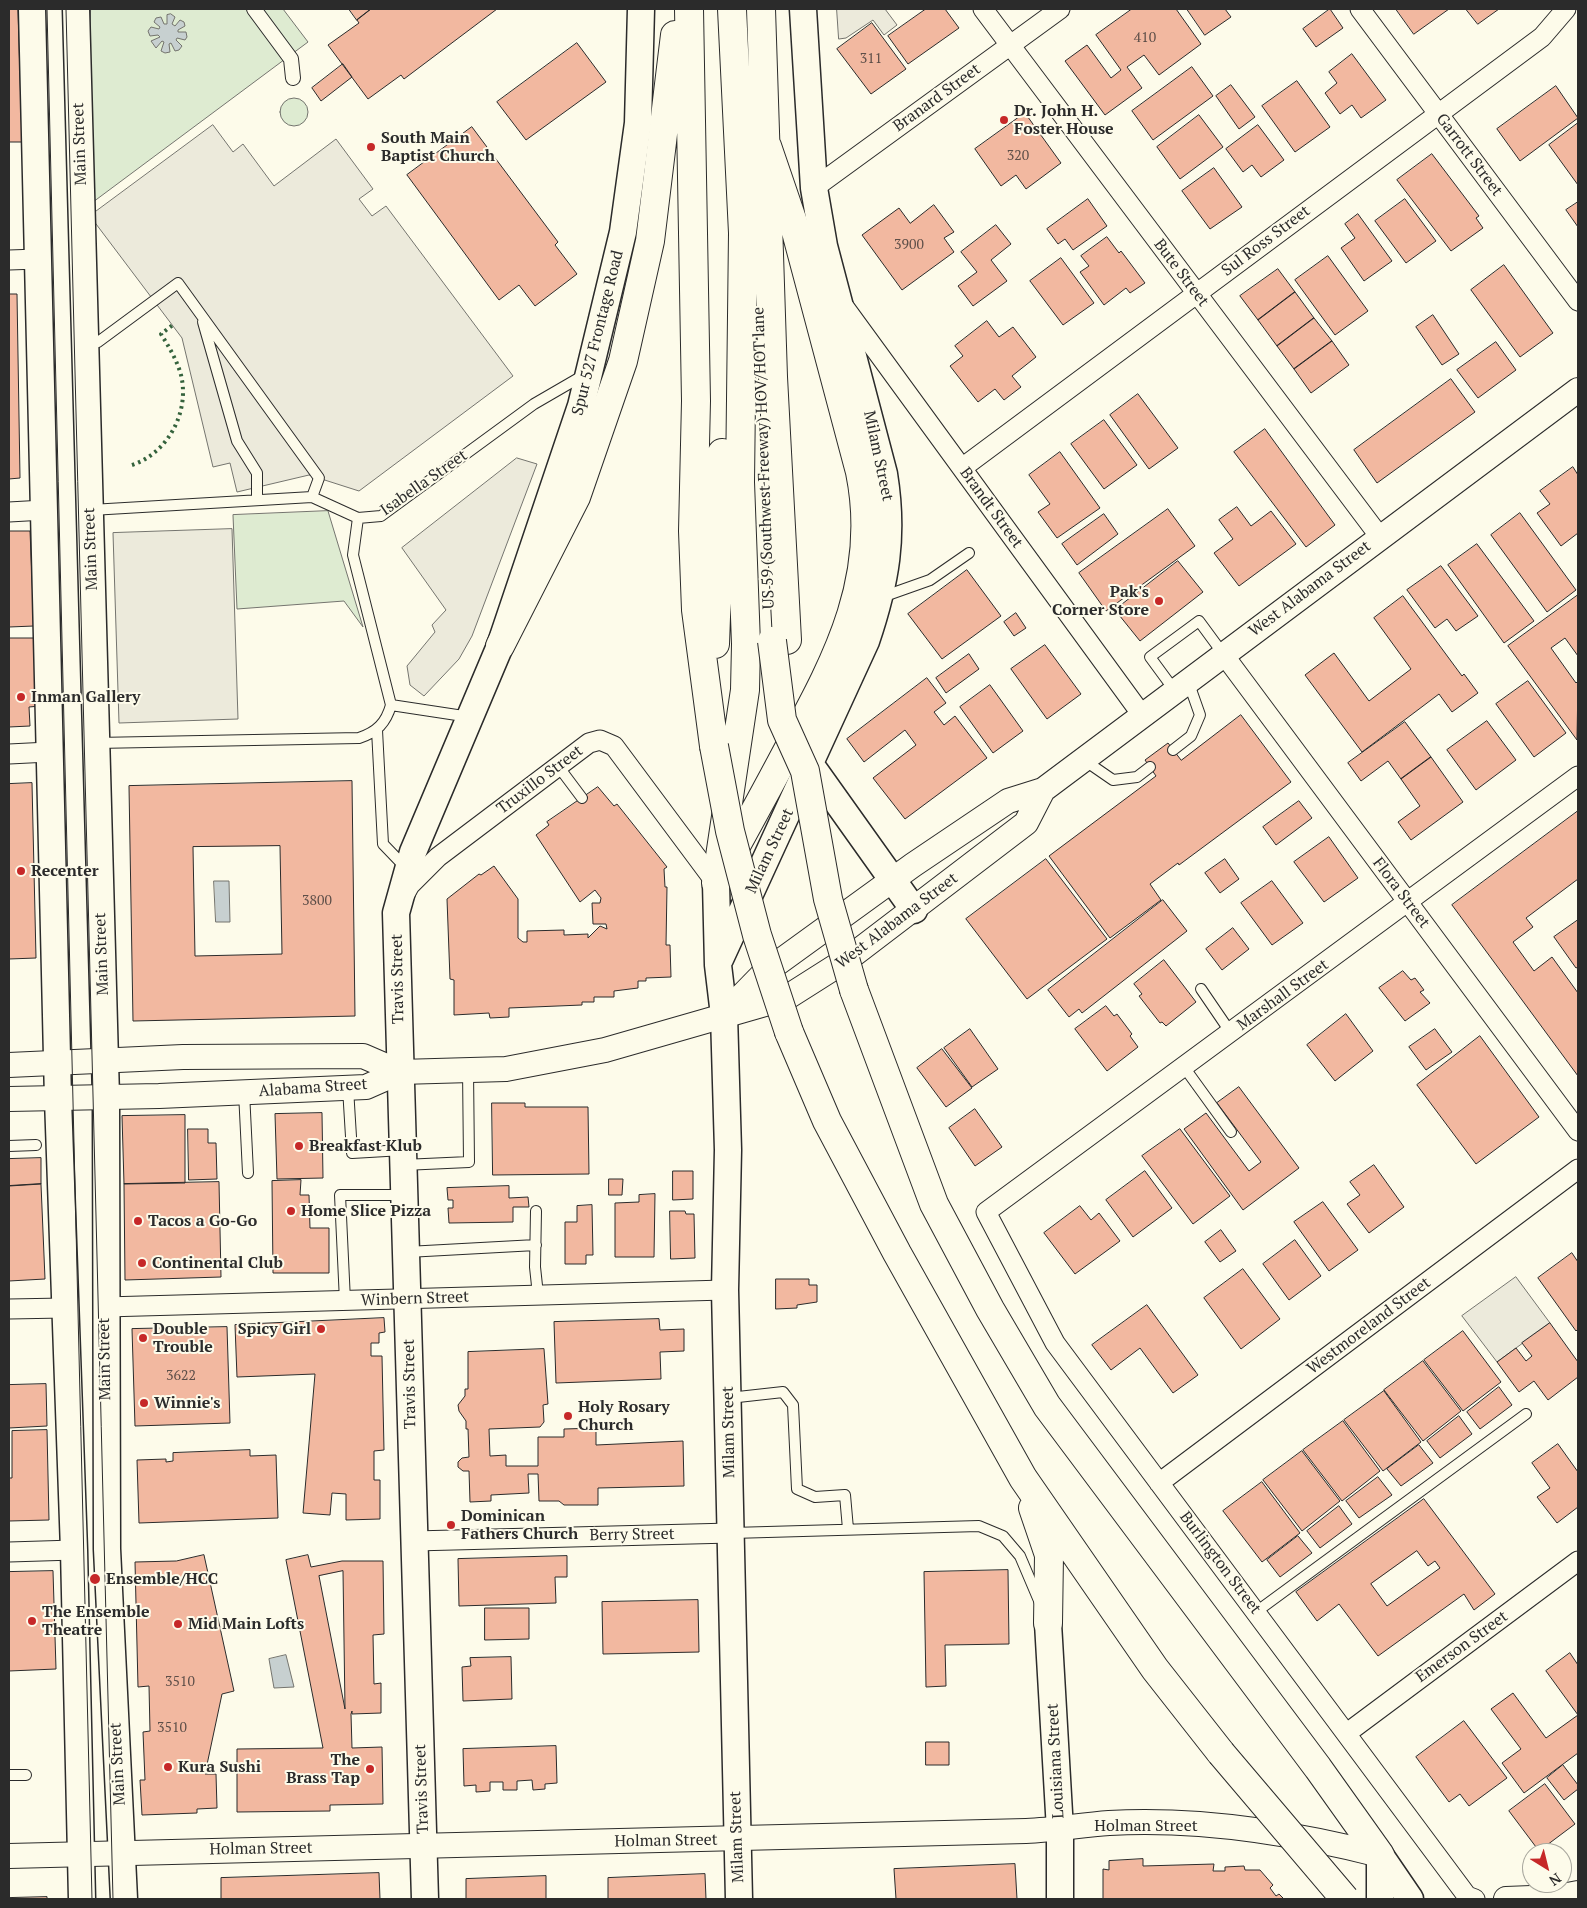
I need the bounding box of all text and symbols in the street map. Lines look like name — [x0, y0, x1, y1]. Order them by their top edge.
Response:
house number: 410 — [1134, 30, 1156, 46]
house number: 311 — [860, 51, 882, 67]
street label: Branard Street — [890, 60, 984, 136]
place label: Dr. John H. Foster House — [1014, 101, 1114, 139]
street label: Main Street — [69, 102, 91, 186]
street label: Garrott Street — [1432, 110, 1506, 200]
marker: Dr. John H. Foster House — [998, 114, 1010, 126]
place label: South Main Baptist Church — [381, 128, 495, 166]
marker: South Main Baptist Church — [365, 141, 377, 153]
house number: 320 — [1007, 148, 1029, 164]
street label: Sul Ross Street — [1218, 202, 1314, 280]
street label: Bute Street — [1149, 235, 1213, 311]
house number: 3900 — [894, 237, 924, 253]
street label: Spur 527 Frontage Road — [568, 248, 628, 418]
street label: US 59 (Southwest Freeway) HOV/HOT lane — [749, 306, 779, 610]
street label: Milam Street — [859, 409, 897, 503]
street label: Isabella Street — [377, 446, 471, 520]
street label: Brandt Street — [955, 464, 1027, 552]
street label: Main Street — [80, 507, 102, 591]
street label: West Alabama Street — [1245, 537, 1375, 641]
place label: Pak's Corner Store — [1052, 582, 1149, 620]
marker: Pak's Corner Store — [1153, 595, 1165, 607]
place label: Inman Gallery — [31, 687, 141, 707]
marker: Inman Gallery — [15, 691, 27, 703]
street label: Truxillo Street — [493, 741, 587, 819]
street label: Milam Street — [742, 805, 798, 897]
street label: Flora Street — [1368, 854, 1434, 932]
place label: Recenter — [31, 861, 99, 881]
marker: Recenter — [15, 865, 27, 877]
street label: West Alabama Street — [832, 869, 962, 973]
house number: 3800 — [302, 893, 332, 909]
street label: Main Street — [91, 912, 113, 996]
street label: Travis Street — [388, 934, 408, 1024]
street label: Marshall Street — [1233, 955, 1333, 1035]
street label: Alabama Street — [258, 1075, 368, 1101]
place label: Breakfast Klub — [309, 1136, 422, 1156]
marker: Breakfast Klub — [293, 1140, 305, 1152]
place label: Home Slice Pizza — [301, 1201, 431, 1221]
marker: Home Slice Pizza — [285, 1205, 297, 1217]
place label: Tacos a Go-Go — [148, 1211, 257, 1231]
marker: Tacos a Go-Go — [132, 1215, 144, 1227]
place label: Continental Club — [152, 1253, 283, 1273]
marker: Continental Club — [136, 1257, 148, 1269]
street label: Westmoreland Street — [1304, 1273, 1434, 1379]
street label: Winbern Street — [361, 1288, 469, 1310]
street label: Main Street — [95, 1317, 115, 1401]
place label: Double Trouble — [153, 1319, 213, 1357]
place label: Spicy Girl — [238, 1319, 311, 1339]
marker: Spicy Girl — [315, 1323, 327, 1335]
marker: Double Trouble — [137, 1332, 149, 1344]
street label: Travis Street — [400, 1339, 420, 1429]
house number: 3622 — [166, 1368, 196, 1384]
street label: Milam Street — [719, 1386, 739, 1478]
place label: Winnie's — [154, 1393, 221, 1413]
marker: Winnie's — [138, 1397, 150, 1409]
place label: Holy Rosary Church — [578, 1397, 670, 1435]
marker: Holy Rosary Church — [562, 1410, 574, 1422]
place label: Dominican Fathers Church — [461, 1506, 578, 1544]
street label: Burlington Street — [1175, 1508, 1265, 1618]
marker: Dominican Fathers Church — [445, 1519, 457, 1531]
street label: Berry Street — [589, 1525, 675, 1545]
place label: Ensemble/HCC — [106, 1569, 218, 1589]
marker: Ensemble/HCC — [88, 1572, 102, 1586]
place label: The Ensemble Theatre — [42, 1602, 150, 1640]
street label: Emerson Street — [1412, 1607, 1512, 1687]
place label: Mid Main Lofts — [188, 1614, 304, 1634]
marker: The Ensemble Theatre — [26, 1615, 38, 1627]
marker: Mid Main Lofts — [172, 1618, 184, 1630]
house number: 3510 — [165, 1674, 195, 1690]
street label: Louisiana Street — [1043, 1703, 1069, 1819]
house number: 3510 — [157, 1720, 187, 1736]
street label: Main Street — [106, 1722, 130, 1806]
street label: Travis Street — [411, 1744, 433, 1834]
place label: The Brass Tap — [286, 1750, 360, 1788]
place label: Kura Sushi — [178, 1757, 261, 1777]
marker: Kura Sushi — [162, 1761, 174, 1773]
marker: The Brass Tap — [364, 1763, 376, 1775]
street label: Milam Street — [726, 1791, 748, 1883]
street label: Holman Street — [1094, 1816, 1198, 1836]
street label: Holman Street — [614, 1831, 718, 1851]
street label: Holman Street — [209, 1839, 313, 1859]
north arrow — [1522, 1843, 1572, 1893]
text: N — [1546, 1869, 1565, 1891]

